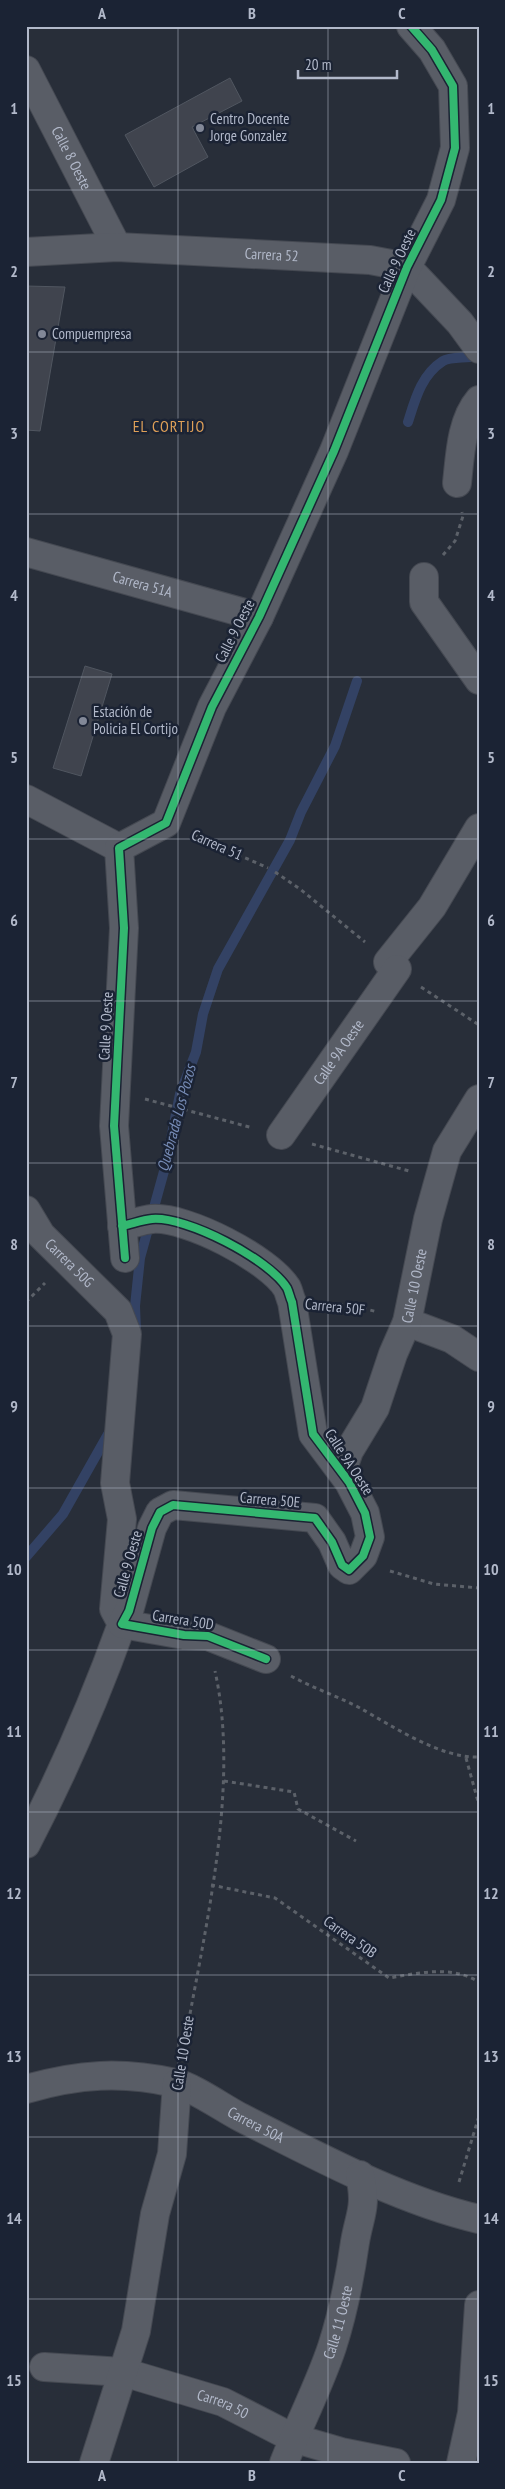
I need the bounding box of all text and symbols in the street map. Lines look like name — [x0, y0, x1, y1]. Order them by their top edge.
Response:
text: A — [97, 3, 107, 23]
text: B — [248, 3, 256, 23]
text: C — [398, 3, 406, 23]
scale bar — [298, 48, 396, 80]
text: 20 m — [305, 55, 331, 74]
text: 1 — [10, 98, 18, 118]
text: 1 — [487, 98, 495, 118]
place label: Centro Docente Jorge Gonzalez — [209, 109, 290, 145]
marker: Centro Docente Jorge Gonzalez — [194, 122, 206, 134]
street label: Calle 8 Oeste — [48, 123, 96, 193]
street label: Calle 9 Oeste — [373, 226, 420, 296]
street label: Carrera 52 — [244, 244, 299, 265]
text: 2 — [10, 261, 18, 281]
text: 2 — [487, 261, 495, 281]
place label: Compuempresa — [52, 324, 132, 343]
marker: Compuempresa — [36, 328, 48, 340]
district label: EL CORTIJO — [133, 416, 205, 436]
text: 3 — [10, 423, 18, 443]
text: 3 — [487, 423, 495, 443]
street label: Carrera 51A — [111, 567, 176, 602]
text: 4 — [10, 585, 18, 605]
text: 4 — [487, 585, 495, 605]
street label: Calle 9 Oeste — [211, 596, 259, 666]
place label: Estación de Policia El Cortijo — [93, 702, 178, 738]
marker: Estación de Policia El Cortijo — [77, 715, 89, 727]
text: 5 — [10, 747, 18, 767]
text: 5 — [487, 747, 495, 767]
street label: Carrera 51 — [189, 825, 246, 864]
text: 6 — [10, 910, 18, 930]
text: 6 — [487, 910, 495, 930]
street label: Calle 9 Oeste — [94, 991, 117, 1061]
street label: Calle 9A Oeste — [309, 1016, 368, 1088]
water label: Quebrada Los Pozos — [152, 1061, 200, 1174]
text: 7 — [10, 1072, 18, 1092]
text: 7 — [487, 1072, 495, 1092]
text: 8 — [10, 1234, 18, 1254]
street label: Carrera 50G — [41, 1234, 98, 1291]
text: 8 — [487, 1234, 495, 1254]
street label: Calle 10 Oeste — [397, 1247, 431, 1325]
street label: Carrera 50F — [304, 1294, 366, 1319]
text: 9 — [10, 1396, 18, 1416]
text: 9 — [487, 1396, 495, 1416]
street label: Calle 9A Oeste — [321, 1425, 378, 1498]
street label: Carrera 50E — [239, 1487, 301, 1512]
street label: Calle 9 Oeste — [109, 1528, 146, 1599]
text: 10 — [6, 1559, 22, 1579]
text: 10 — [483, 1559, 499, 1579]
street label: Carrera 50D — [151, 1605, 215, 1634]
text: 11 — [6, 1721, 22, 1741]
text: 11 — [483, 1721, 499, 1741]
text: 12 — [6, 1883, 22, 1903]
text: 12 — [483, 1883, 499, 1903]
street label: Carrera 50B — [320, 1911, 381, 1962]
street label: Calle 10 Oeste — [167, 2014, 198, 2092]
text: 13 — [6, 2046, 22, 2066]
text: 13 — [483, 2046, 499, 2066]
street label: Carrera 50A — [224, 2102, 288, 2147]
text: 14 — [6, 2208, 22, 2228]
text: 14 — [483, 2208, 499, 2228]
street label: Calle 11 Oeste — [319, 2284, 356, 2362]
text: 15 — [6, 2370, 22, 2390]
text: 15 — [483, 2370, 499, 2390]
street label: Carrera 50 — [195, 2385, 252, 2423]
text: A — [97, 2465, 107, 2485]
text: B — [248, 2465, 256, 2485]
text: C — [398, 2465, 406, 2485]

